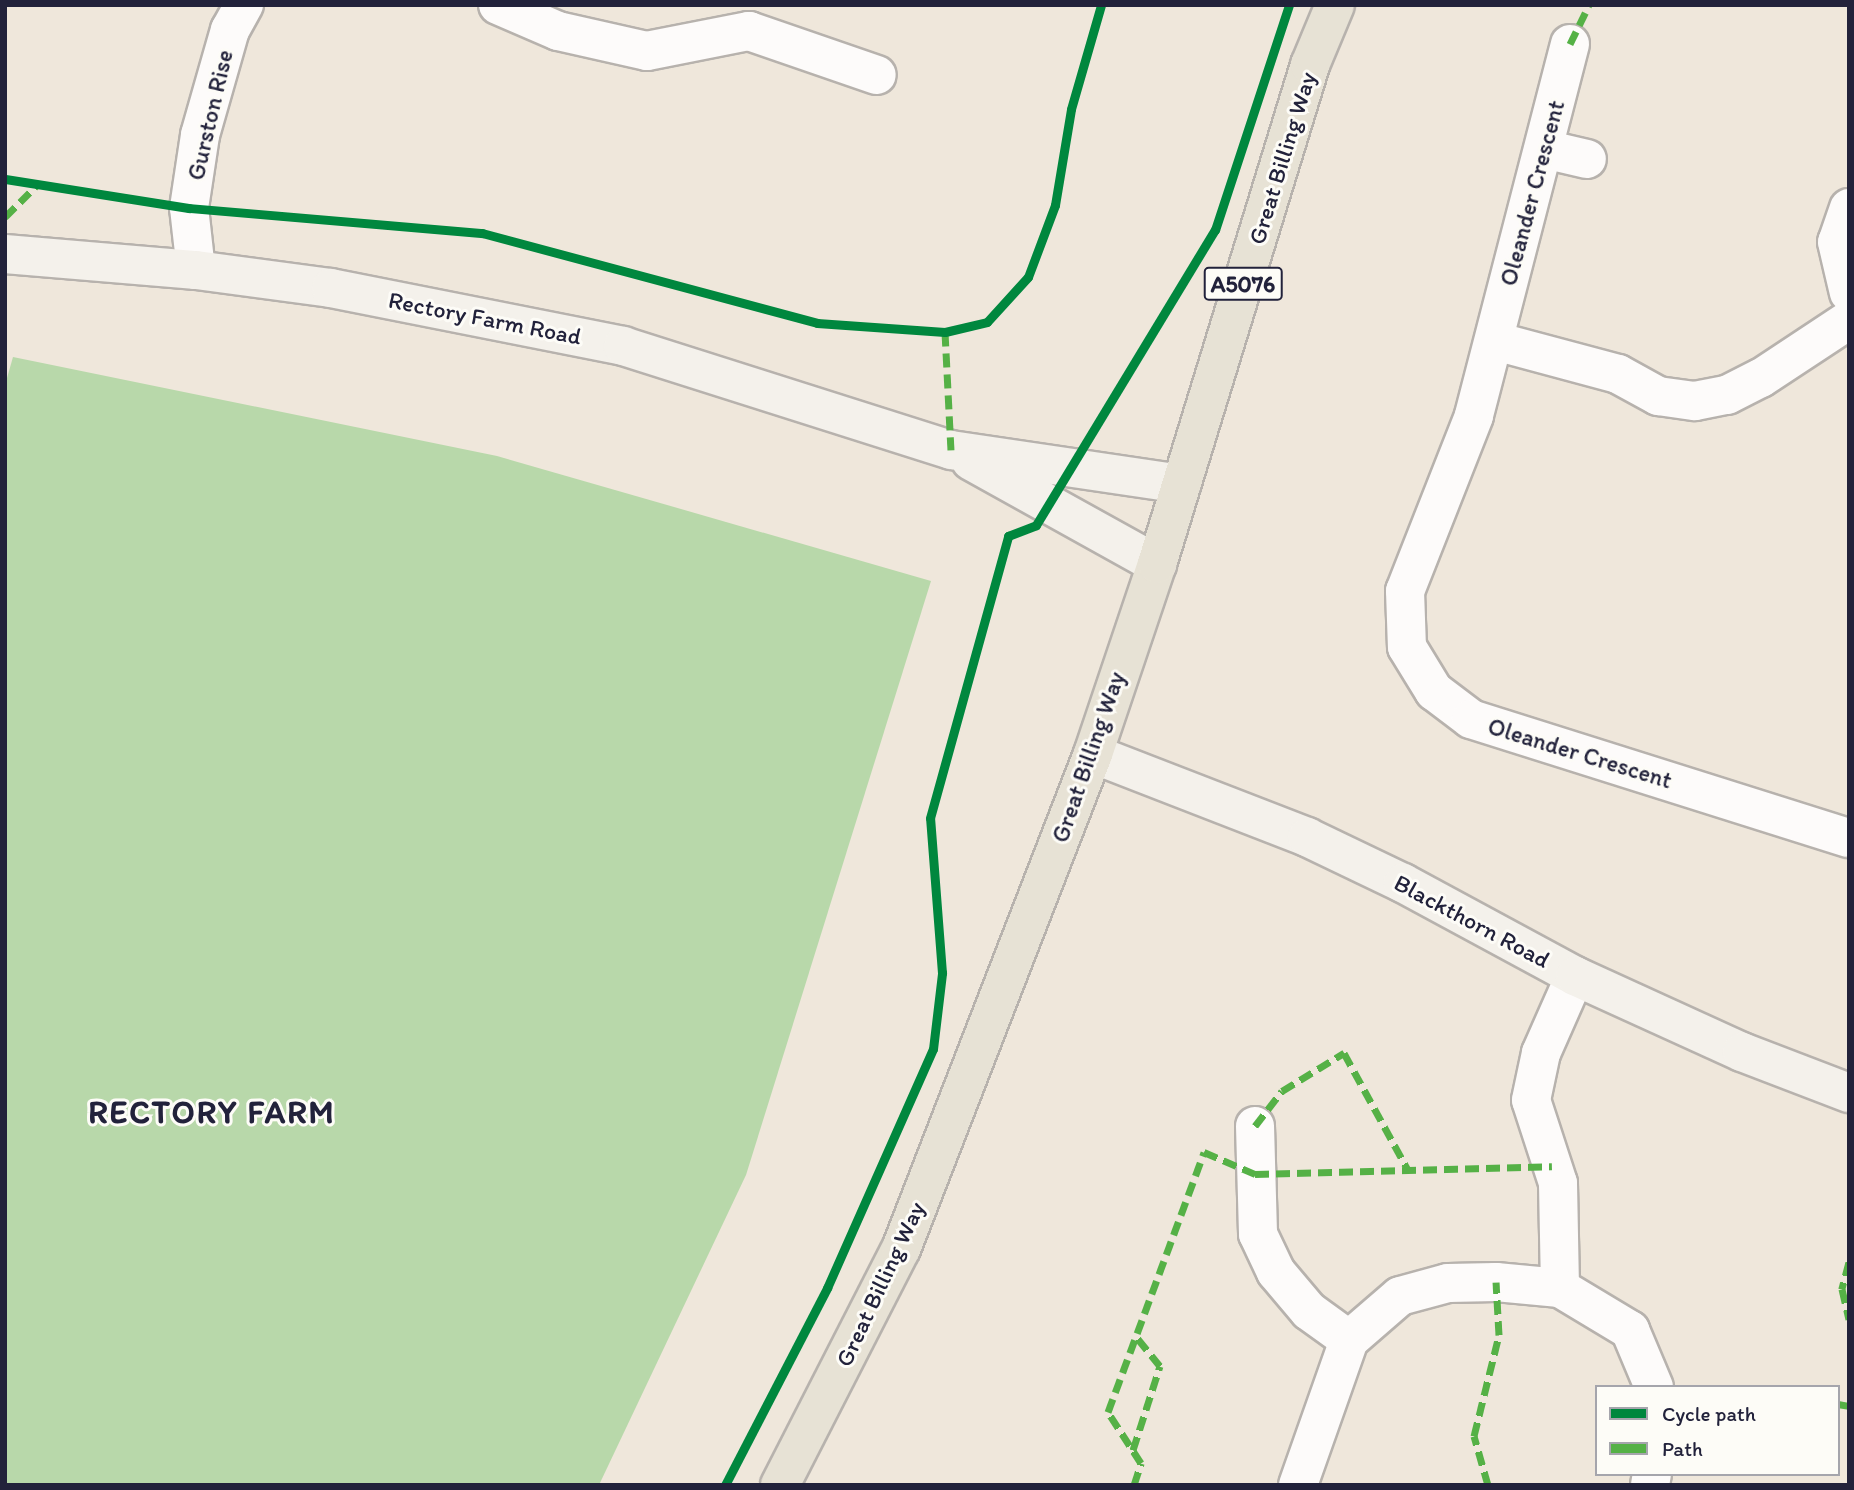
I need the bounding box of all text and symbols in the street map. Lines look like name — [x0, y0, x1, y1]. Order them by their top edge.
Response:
street label: Gurston Rise — [181, 47, 239, 183]
street label: Great Billing Way — [1242, 68, 1322, 248]
street label: Oleander Crescent — [1493, 97, 1571, 289]
road number: A5076 — [1203, 264, 1283, 304]
street label: Rectory Farm Road — [387, 285, 583, 351]
street label: Great Billing Way — [1045, 667, 1131, 847]
street label: Oleander Crescent — [1484, 711, 1676, 795]
street label: Blackthorn Road — [1389, 868, 1555, 974]
district label: RECTORY FARM — [89, 1093, 335, 1131]
street label: Great Billing Way — [829, 1197, 931, 1371]
legend — [1595, 1385, 1840, 1476]
text: Cycle path — [1662, 1401, 1756, 1426]
text: Path — [1662, 1436, 1703, 1461]

